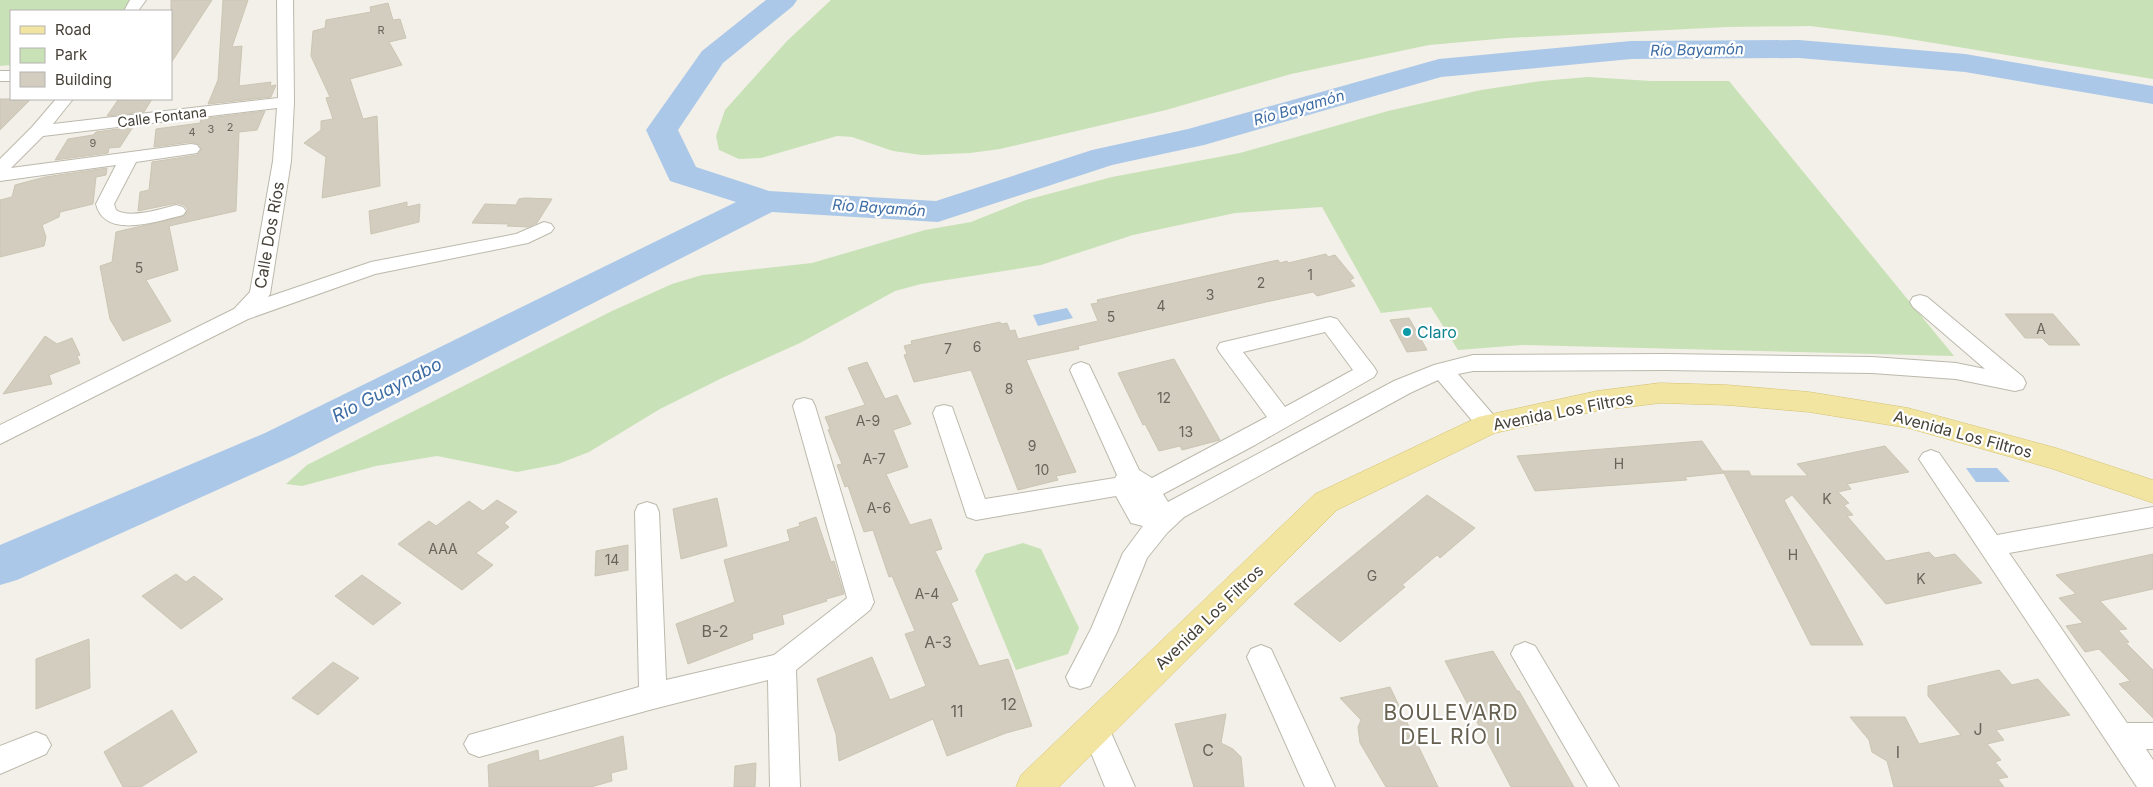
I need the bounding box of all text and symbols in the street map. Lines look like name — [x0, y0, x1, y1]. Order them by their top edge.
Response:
legend — [10, 10, 172, 100]
text: Road — [55, 20, 91, 39]
house number: R — [377, 23, 385, 37]
water label: Río Bayamón — [1650, 39, 1744, 60]
text: Park — [55, 45, 88, 64]
text: Building — [55, 70, 112, 89]
water label: Río Bayamón — [1251, 85, 1347, 130]
street label: Calle Fontana — [116, 103, 208, 130]
house number: 2 — [227, 120, 233, 134]
house number: 3 — [208, 122, 215, 136]
house number: 4 — [188, 125, 196, 139]
house number: 9 — [90, 136, 97, 150]
street label: Calle Dos Ríos — [250, 180, 288, 290]
water label: Río Bayamón — [832, 195, 927, 220]
house number: 5 — [135, 259, 143, 276]
house number: 1 — [1307, 266, 1313, 283]
house number: 2 — [1257, 274, 1265, 291]
house number: 3 — [1206, 286, 1214, 303]
house number: 4 — [1156, 297, 1166, 314]
house number: 5 — [1107, 308, 1115, 325]
house number: A — [2036, 320, 2046, 337]
place label: Claro — [1417, 322, 1457, 342]
marker: Claro — [1401, 326, 1413, 338]
house number: 6 — [973, 338, 981, 355]
house number: 7 — [944, 340, 952, 357]
water label: Río Guaynabo — [328, 353, 445, 426]
house number: 8 — [1005, 380, 1013, 397]
street label: Avenida Los Filtros — [1491, 388, 1635, 434]
house number: 12 — [1157, 389, 1171, 406]
street label: Avenida Los Filtros — [1892, 406, 2034, 462]
house number: A-9 — [856, 412, 880, 429]
house number: 13 — [1179, 423, 1193, 440]
house number: 9 — [1028, 437, 1036, 454]
house number: A-7 — [862, 450, 886, 467]
house number: H — [1614, 455, 1624, 472]
house number: 10 — [1035, 461, 1049, 478]
house number: K — [1822, 490, 1832, 507]
house number: A-6 — [867, 499, 891, 516]
house number: AAA — [428, 540, 458, 557]
house number: H — [1788, 546, 1798, 563]
house number: 14 — [605, 551, 619, 568]
street label: Avenida Los Filtros — [1151, 560, 1267, 674]
house number: G — [1367, 567, 1377, 584]
house number: K — [1916, 570, 1926, 587]
house number: A-4 — [915, 585, 939, 602]
house number: B-2 — [701, 621, 729, 641]
house number: A-3 — [924, 632, 952, 652]
house number: 12 — [1001, 694, 1017, 714]
district label: BOULEVARD DEL RÍO I — [1383, 700, 1519, 749]
house number: 11 — [950, 701, 964, 721]
house number: J — [1973, 719, 1983, 739]
house number: C — [1202, 740, 1214, 760]
house number: I — [1896, 742, 1900, 762]

